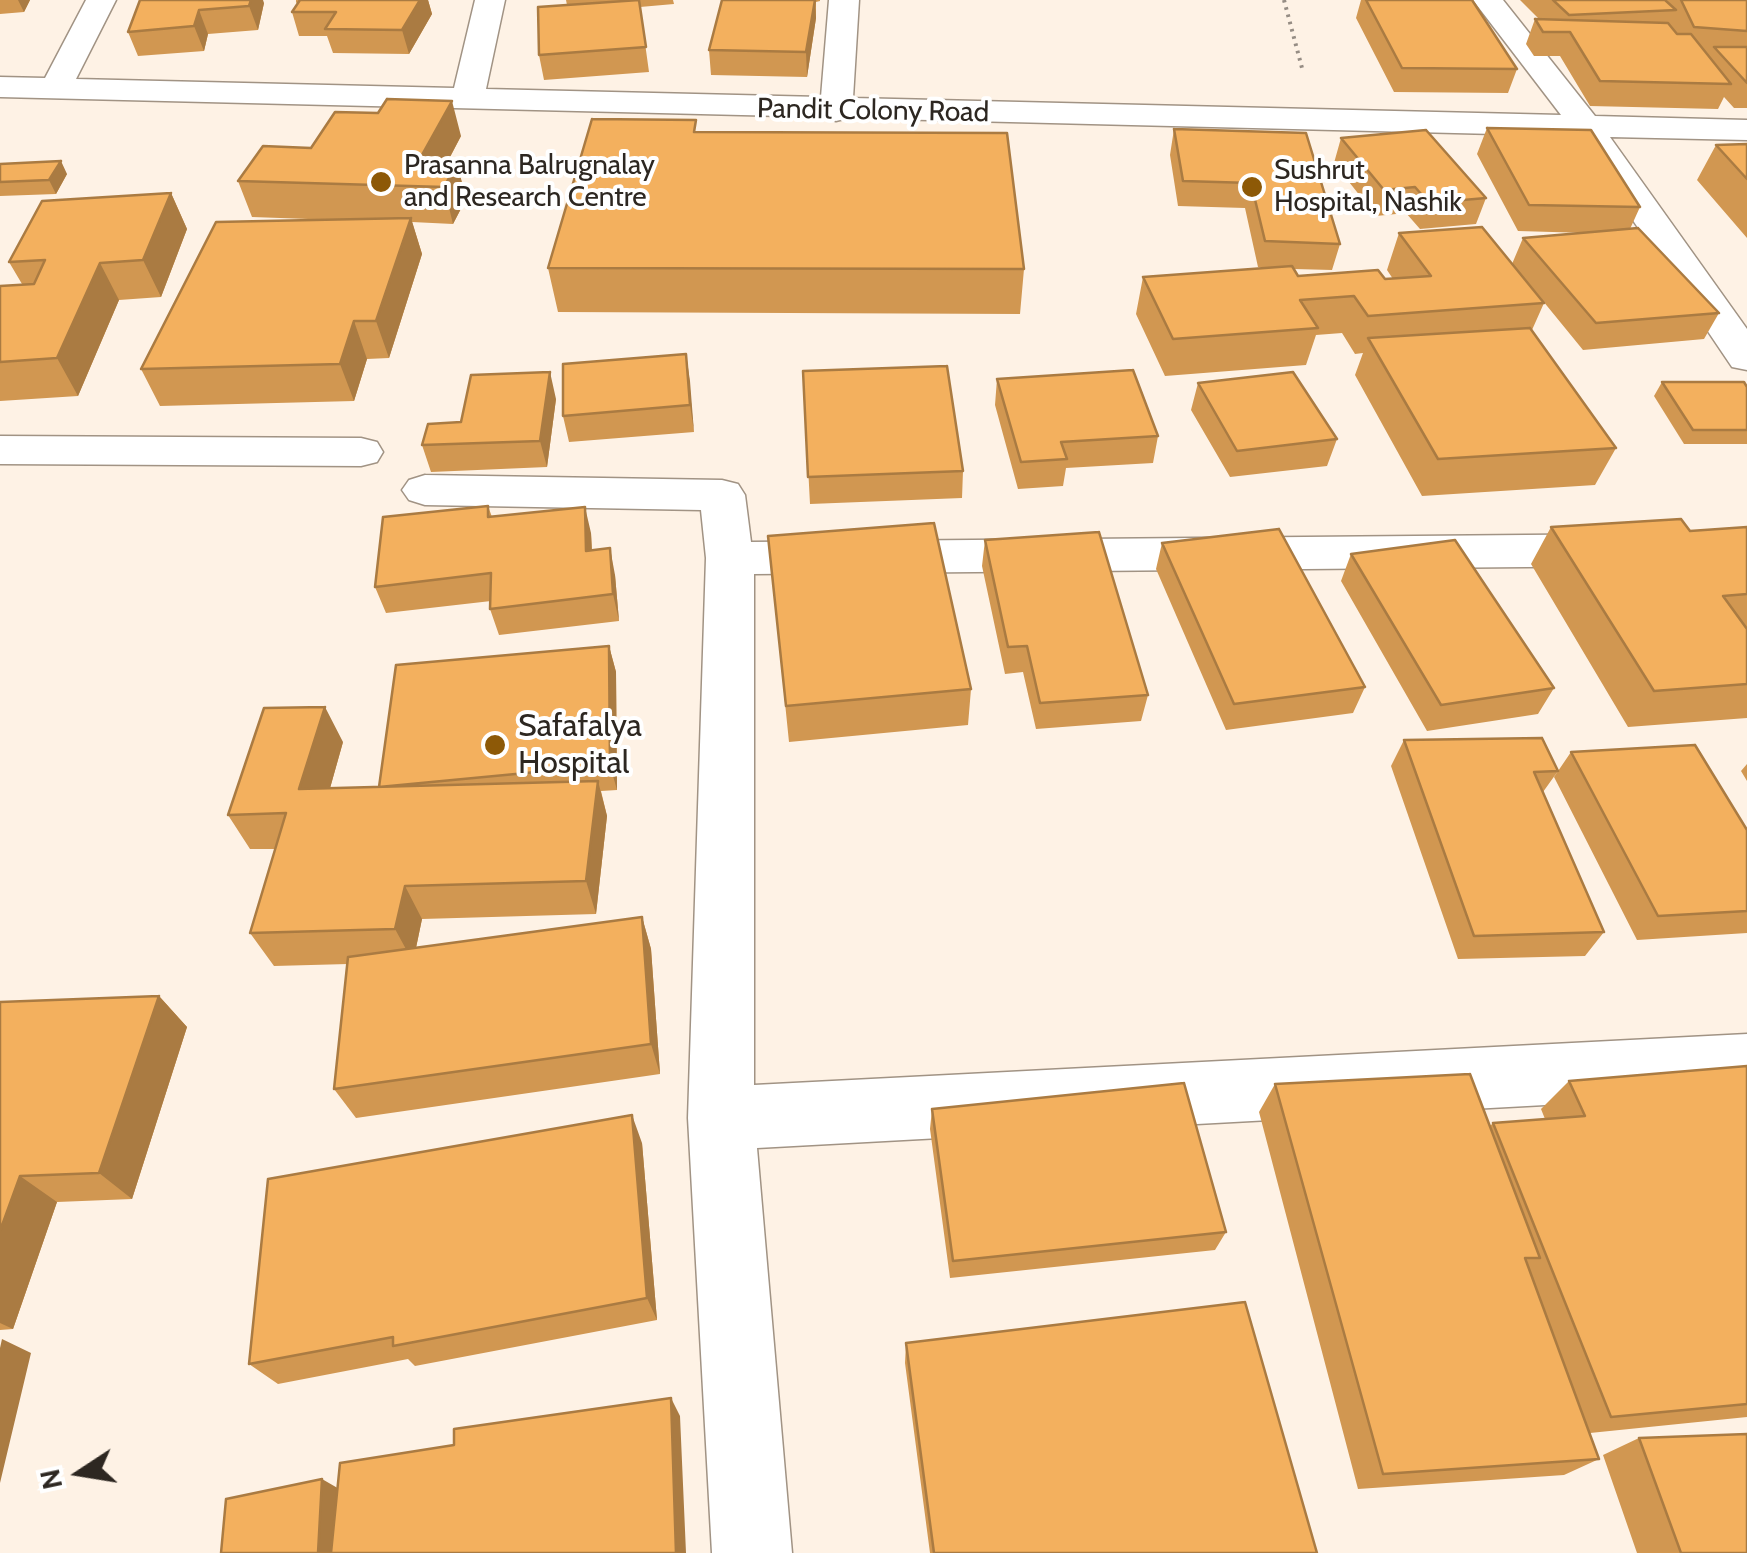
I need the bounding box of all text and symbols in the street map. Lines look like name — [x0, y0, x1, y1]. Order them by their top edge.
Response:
street label: Pandit Colony Road — [756, 92, 990, 130]
place label: Prasanna Balrugnalay and Research Centre — [404, 149, 655, 215]
place label: Sushrut Hospital, Nashik — [1274, 154, 1462, 220]
marker: Prasanna Balrugnalay and Research Centre — [368, 169, 394, 195]
marker: Sushrut Hospital, Nashik — [1239, 174, 1265, 200]
place label: Safafalya Hospital — [518, 708, 642, 783]
marker: Safafalya Hospital — [482, 732, 508, 758]
north arrow — [30, 1423, 130, 1523]
text: N — [32, 1466, 69, 1492]

